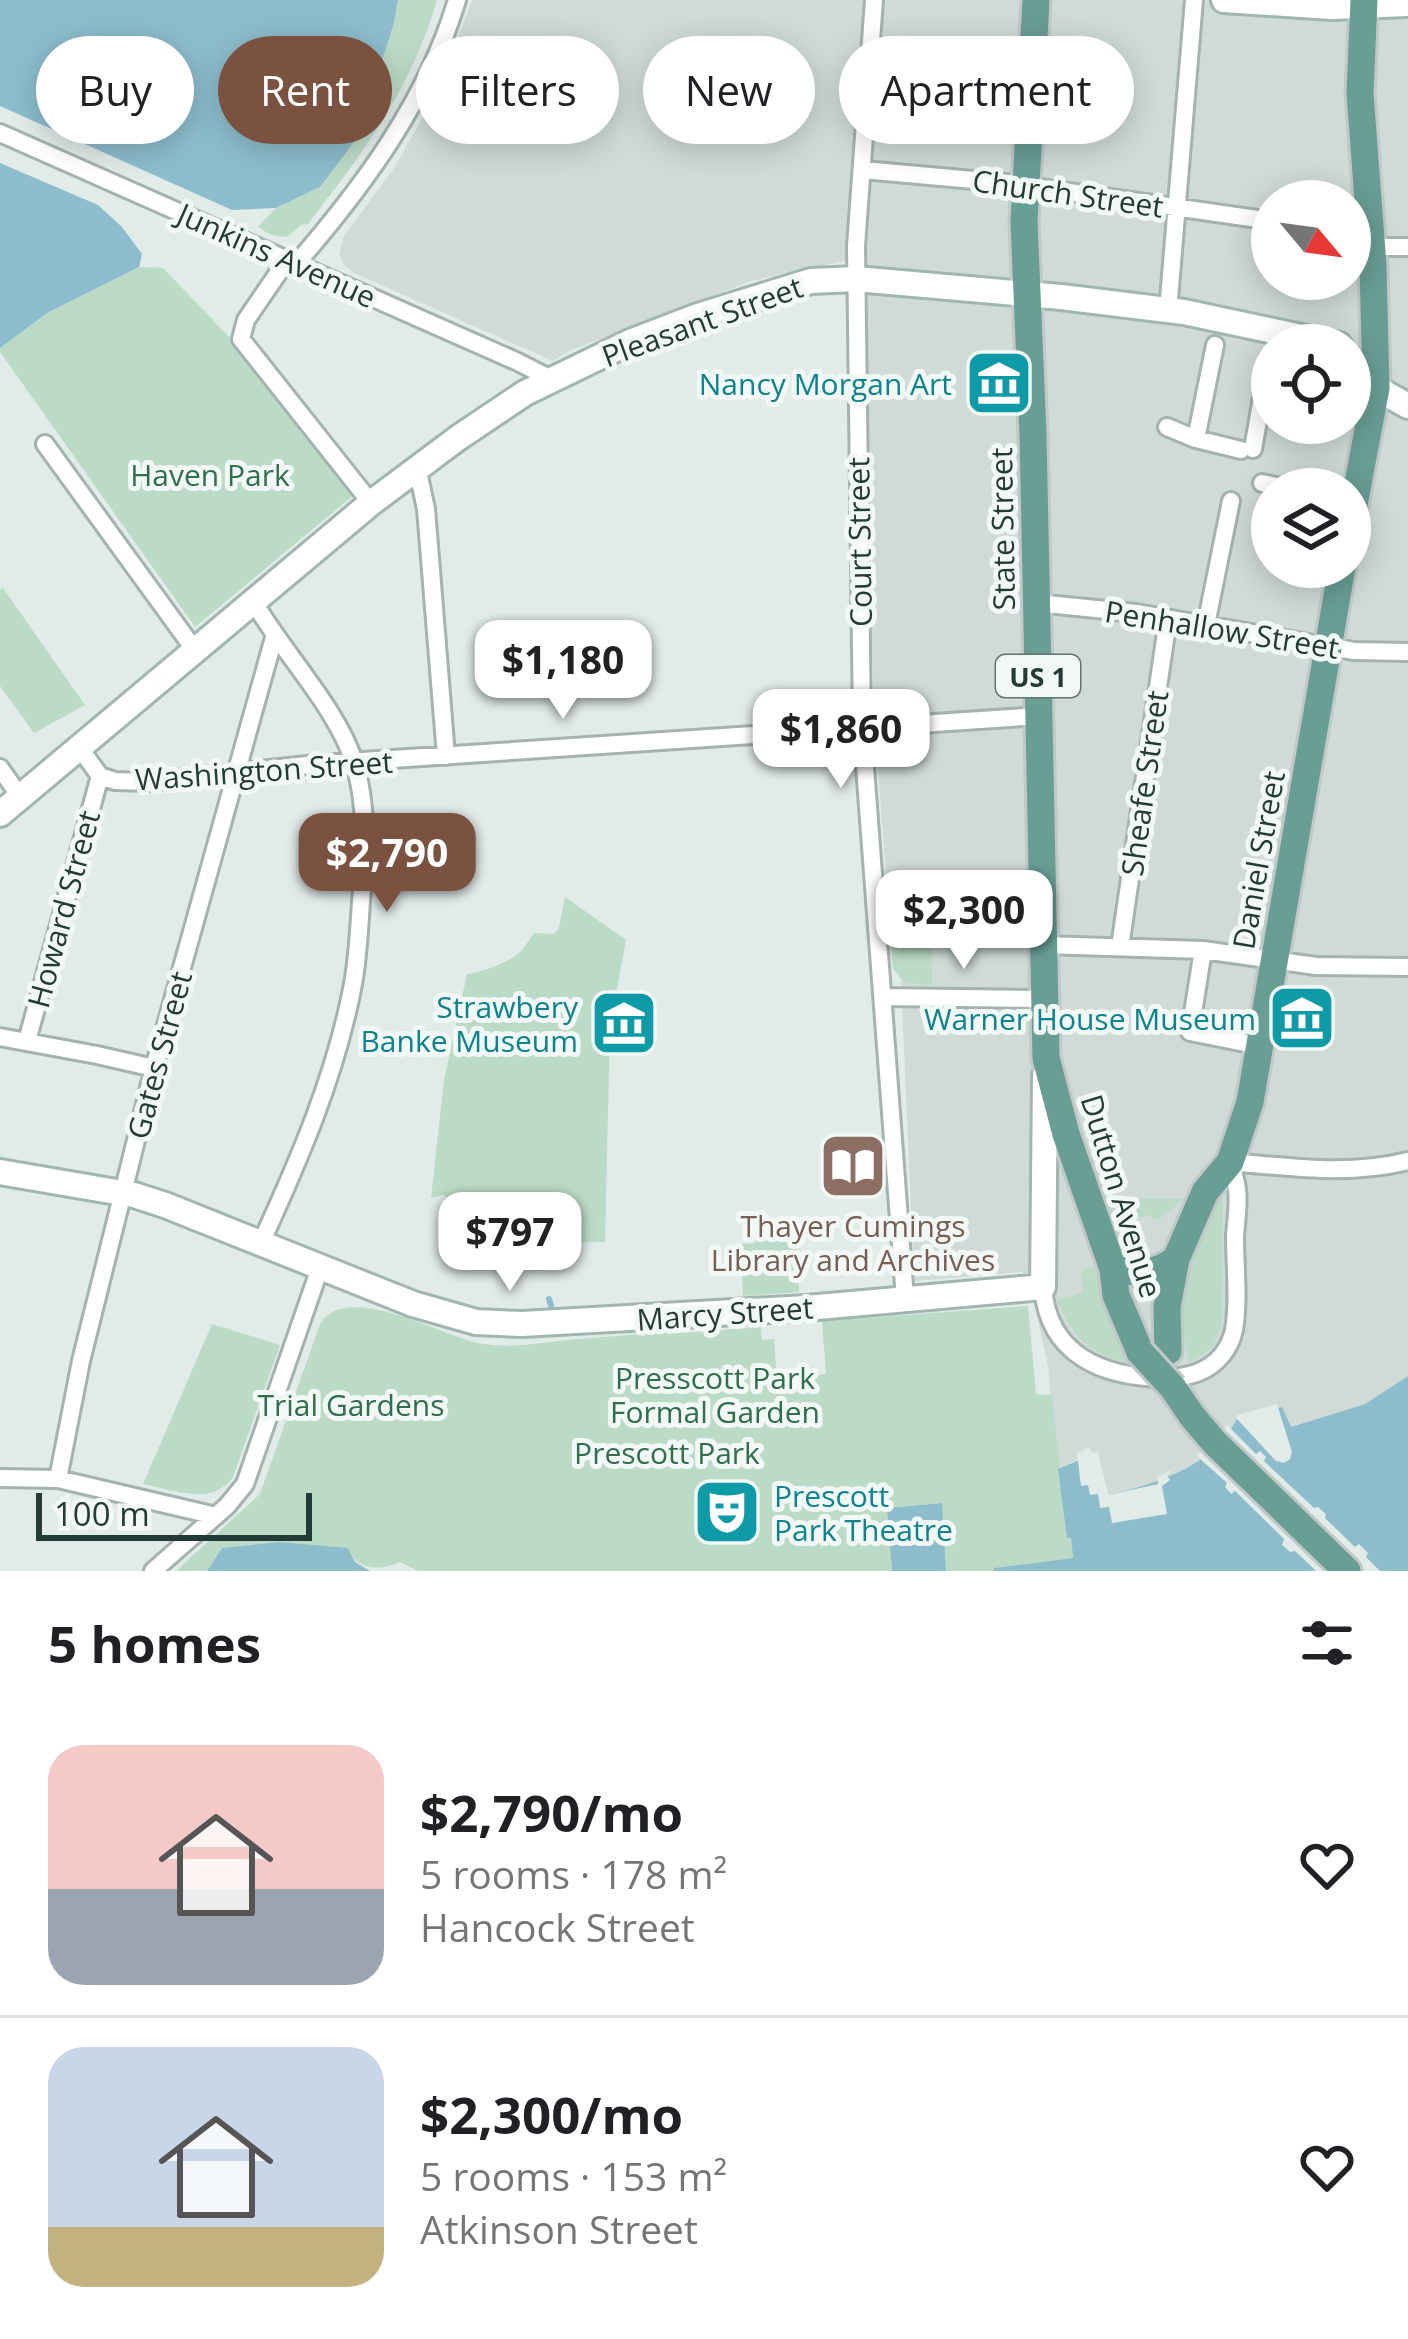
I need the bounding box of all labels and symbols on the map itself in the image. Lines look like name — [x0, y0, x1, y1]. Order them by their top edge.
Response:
street label: Church Street — [970, 159, 1166, 227]
north arrow — [1251, 180, 1371, 300]
street label: Junkins Avenue — [169, 192, 383, 317]
street label: Pleasant Street — [596, 266, 808, 376]
museum icon: Nancy Morgan Art — [964, 348, 1034, 418]
place label: Nancy Morgan Art — [699, 363, 952, 404]
street label: State Street — [980, 447, 1024, 611]
park label: Haven Park — [130, 454, 290, 495]
street label: Court Street — [837, 457, 881, 627]
street label: Penhallow Street — [1102, 590, 1342, 668]
pin: $1,180 — [465, 620, 661, 722]
road number: US 1 — [996, 655, 1080, 697]
street label: Sheafe Street — [1111, 688, 1177, 878]
pin: $1,860 — [743, 689, 939, 791]
street label: Washington Street — [134, 741, 394, 799]
street label: Daniel Street — [1222, 768, 1294, 952]
street label: Howard Street — [17, 806, 109, 1012]
pin: $2,790 — [289, 813, 485, 915]
pin: $2,300 — [866, 870, 1062, 972]
street label: Gates Street — [117, 967, 201, 1143]
museum icon: Warner House Museum — [1267, 983, 1337, 1053]
place label: Strawbery Banke Museum — [360, 986, 579, 1061]
museum icon: Strawbery Banke Museum — [589, 988, 659, 1058]
place label: Warner House Museum — [924, 998, 1256, 1039]
street label: Dutton Avenue — [1072, 1089, 1172, 1303]
library icon: Thayer Cumings Library and Archives — [818, 1131, 888, 1201]
pin: $797 — [439, 1192, 581, 1294]
place label: Thayer Cumings Library and Archives — [711, 1205, 995, 1280]
street label: Marcy Street — [635, 1286, 815, 1340]
park label: Presscott Park Formal Garden — [610, 1357, 820, 1432]
park label: Trial Gardens — [257, 1384, 445, 1425]
park label: Prescott Park — [574, 1432, 760, 1473]
place label: Prescott Park Theatre — [774, 1475, 953, 1550]
theatre icon: Prescott Park Theatre — [692, 1477, 762, 1547]
scale bar — [36, 1487, 312, 1540]

